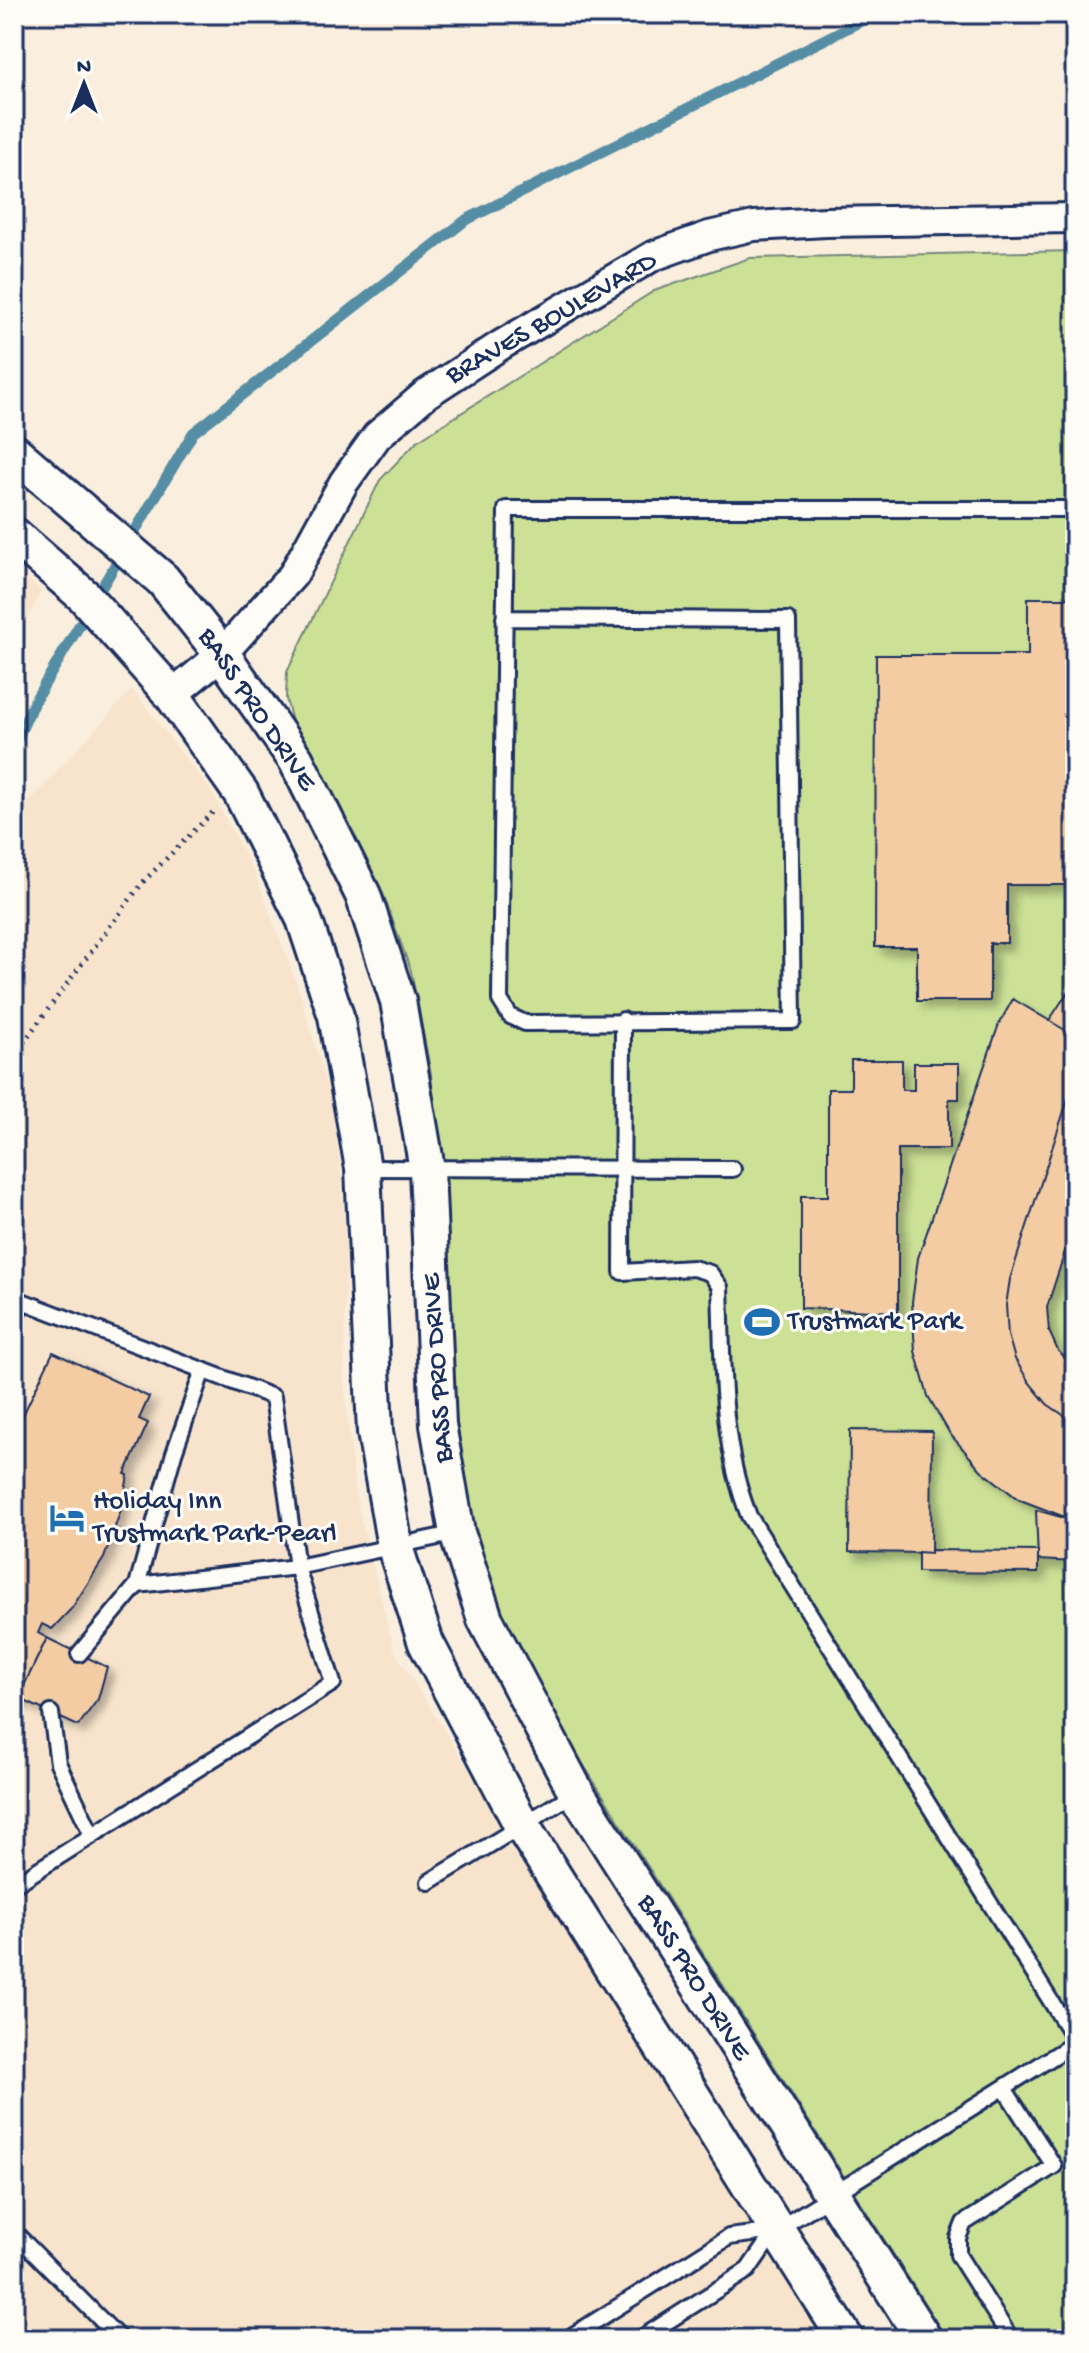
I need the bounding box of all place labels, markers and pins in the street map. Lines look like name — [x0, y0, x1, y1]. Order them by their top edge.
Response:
sports icon: Trustmark Park — [743, 1303, 781, 1341]
place label: Trustmark Park — [786, 1306, 964, 1339]
place label: Holiday Inn Trustmark Park-Pearl — [91, 1486, 337, 1551]
hotel icon: Holiday Inn Trustmark Park-Pearl — [48, 1499, 86, 1537]

